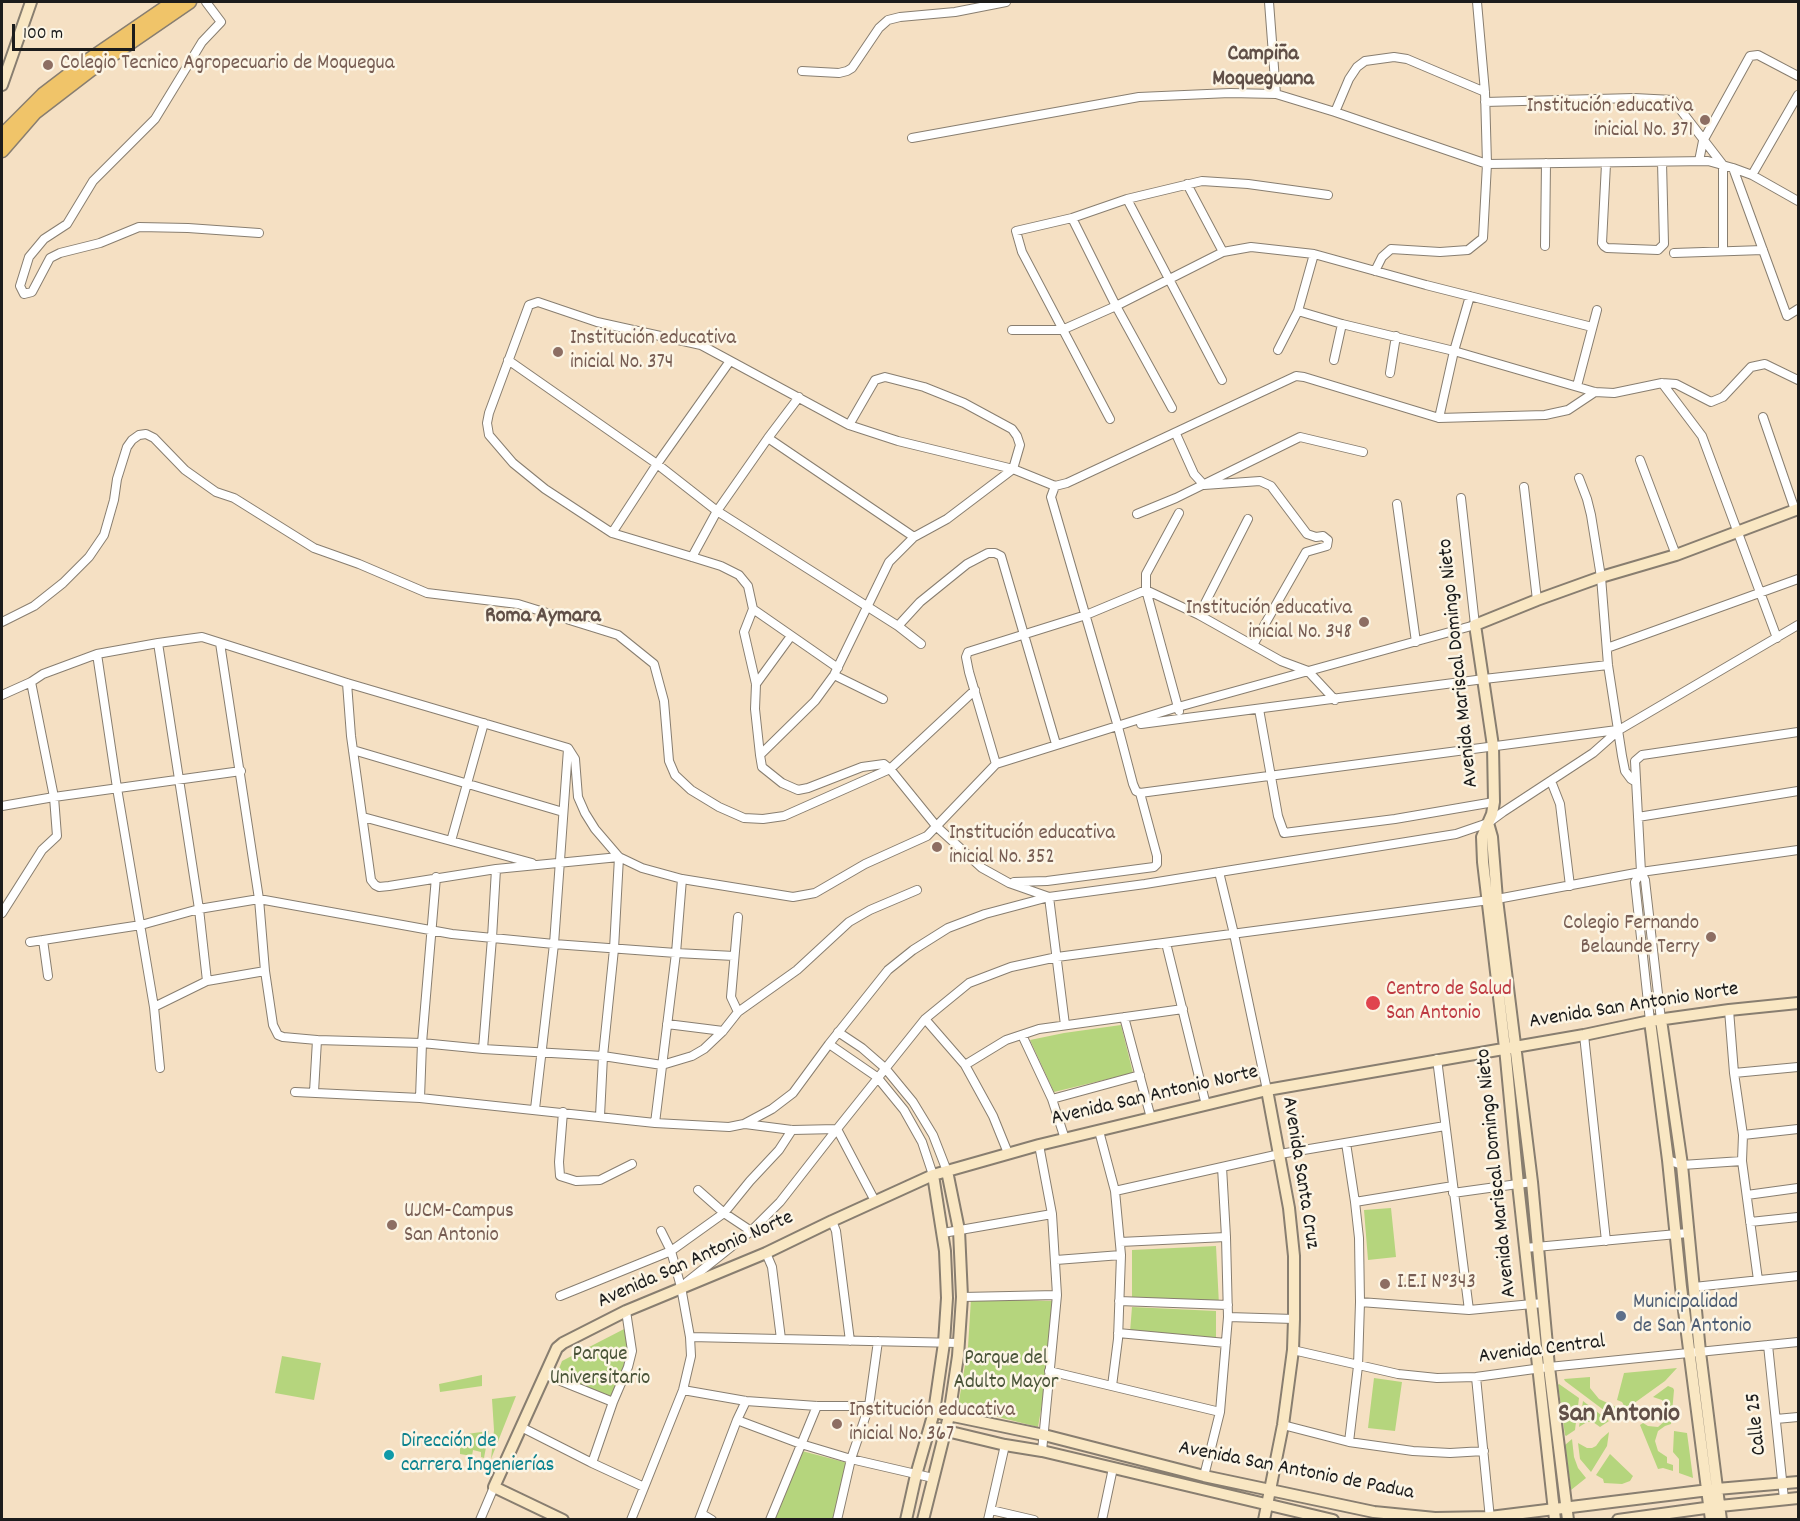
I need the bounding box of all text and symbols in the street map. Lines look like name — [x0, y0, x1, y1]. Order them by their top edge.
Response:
scale bar — [15, 12, 138, 50]
text: 100 m — [23, 22, 63, 47]
district label: Campiña Moqueguana — [1212, 43, 1314, 94]
place label: Colegio Tecnico Agropecuario de Moquegua — [60, 52, 395, 78]
marker: Colegio Tecnico Agropecuario de Moquegua — [41, 58, 55, 72]
place label: Institución educativa inicial No. 371 — [1527, 95, 1693, 145]
marker: Institución educativa inicial No. 371 — [1698, 113, 1712, 127]
place label: Institución educativa inicial No. 374 — [570, 327, 736, 377]
marker: Institución educativa inicial No. 374 — [551, 345, 565, 359]
street label: Avenida Mariscal Domingo Nieto — [1434, 537, 1486, 789]
place label: Institución educativa inicial No. 348 — [1186, 597, 1352, 647]
district label: Roma Aymara — [485, 605, 601, 631]
marker: Institución educativa inicial No. 348 — [1357, 615, 1371, 629]
place label: Institución educativa inicial No. 352 — [949, 822, 1115, 872]
marker: Institución educativa inicial No. 352 — [930, 840, 944, 854]
place label: Colegio Fernando Belaunde Terry — [1563, 912, 1699, 962]
marker: Colegio Fernando Belaunde Terry — [1704, 930, 1718, 944]
place label: Centro de Salud San Antonio — [1386, 978, 1512, 1028]
street label: Avenida San Antonio Norte — [1528, 978, 1740, 1036]
marker: Centro de Salud San Antonio — [1364, 994, 1382, 1012]
street label: Avenida Mariscal Domingo Nieto — [1472, 1047, 1524, 1299]
street label: Avenida San Antonio Norte — [1049, 1061, 1261, 1133]
street label: Avenida Santa Cruz — [1275, 1095, 1323, 1251]
place label: UJCM-Campus San Antonio — [404, 1200, 514, 1250]
street label: Avenida San Antonio Norte — [594, 1206, 798, 1316]
marker: UJCM-Campus San Antonio — [385, 1218, 399, 1232]
place label: I.E.I N°343 — [1397, 1271, 1476, 1297]
marker: I.E.I N°343 — [1378, 1277, 1392, 1291]
place label: Municipalidad de San Antonio — [1633, 1291, 1752, 1341]
marker: Municipalidad de San Antonio — [1614, 1309, 1628, 1323]
street label: Avenida Central — [1477, 1331, 1607, 1371]
park label: Parque Universitario — [550, 1343, 650, 1393]
park label: Parque del Adulto Mayor — [953, 1347, 1059, 1397]
street label: Calle 25 — [1742, 1391, 1774, 1457]
place label: Institución educativa inicial No. 367 — [849, 1399, 1015, 1449]
district label: San Antonio — [1558, 1400, 1680, 1432]
marker: Institución educativa inicial No. 367 — [830, 1417, 844, 1431]
place label: Dirección de carrera Ingenierías — [401, 1430, 554, 1480]
street label: Avenida San Antonio de Padua — [1176, 1437, 1416, 1507]
marker: Dirección de carrera Ingenierías — [382, 1448, 396, 1462]

